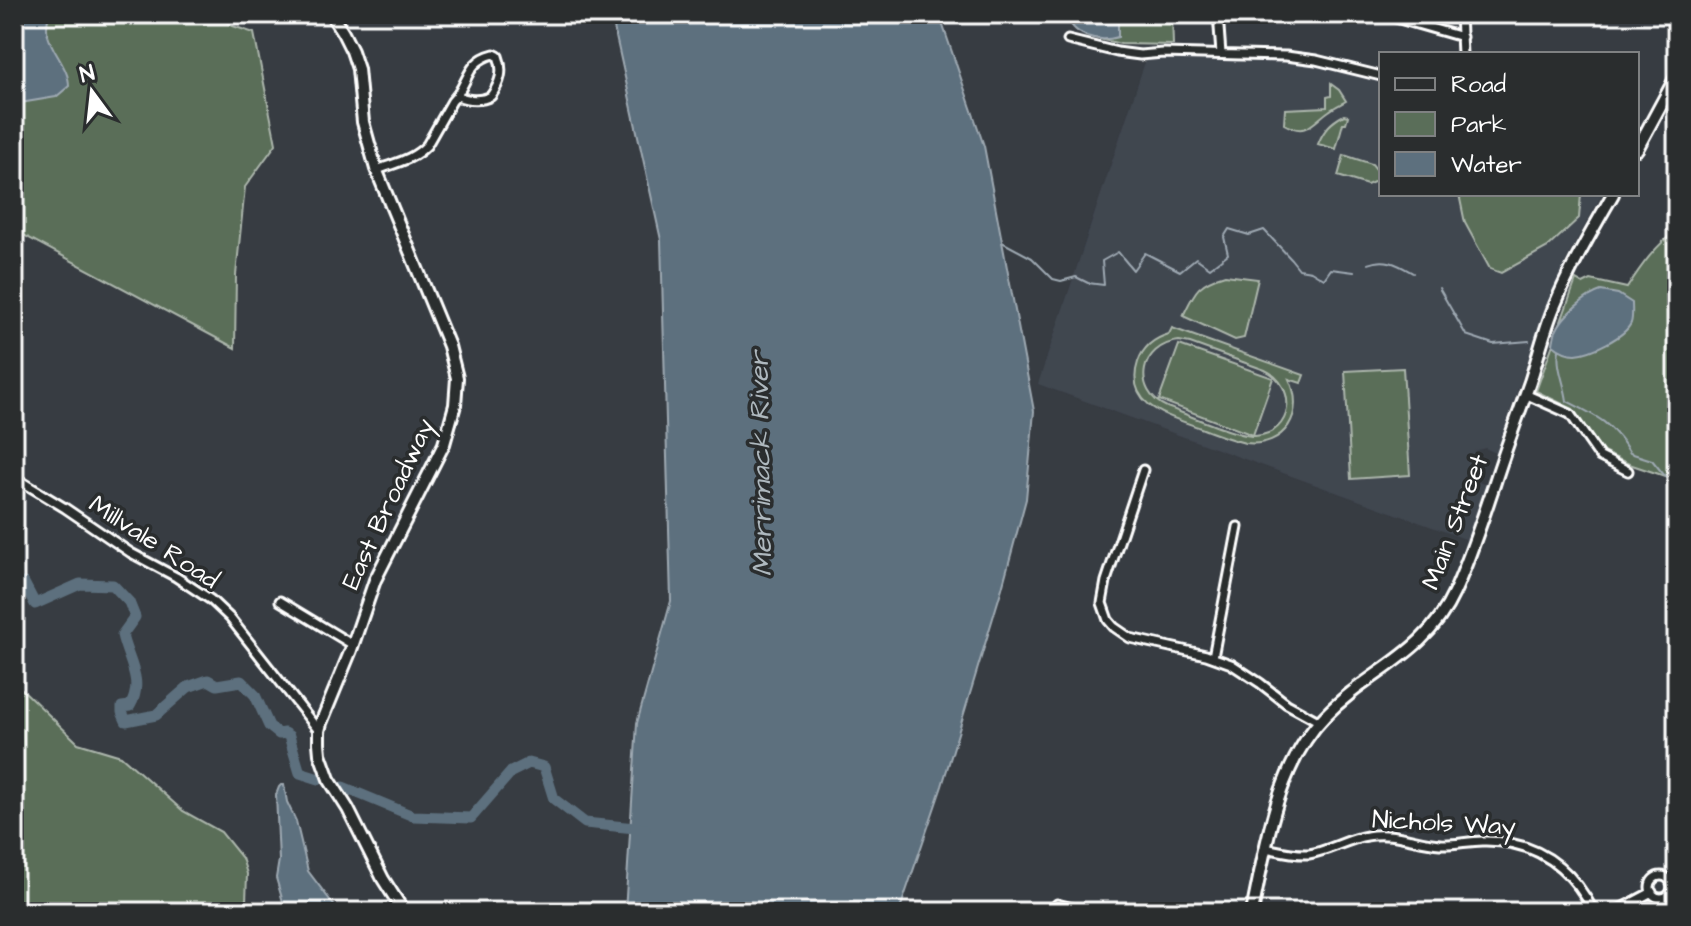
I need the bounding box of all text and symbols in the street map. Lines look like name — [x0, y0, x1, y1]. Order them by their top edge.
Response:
north arrow — [52, 52, 132, 132]
legend — [1379, 52, 1639, 196]
text: N — [77, 57, 98, 91]
text: Road — [1451, 68, 1506, 102]
text: Park — [1451, 108, 1507, 142]
text: Water — [1451, 148, 1522, 182]
water label: Merrimack River — [739, 349, 782, 577]
street label: East Broadway — [333, 413, 445, 596]
street label: Main Street — [1413, 449, 1497, 595]
street label: Millvale Road — [82, 486, 226, 598]
street label: Nichols Way — [1371, 801, 1517, 847]

